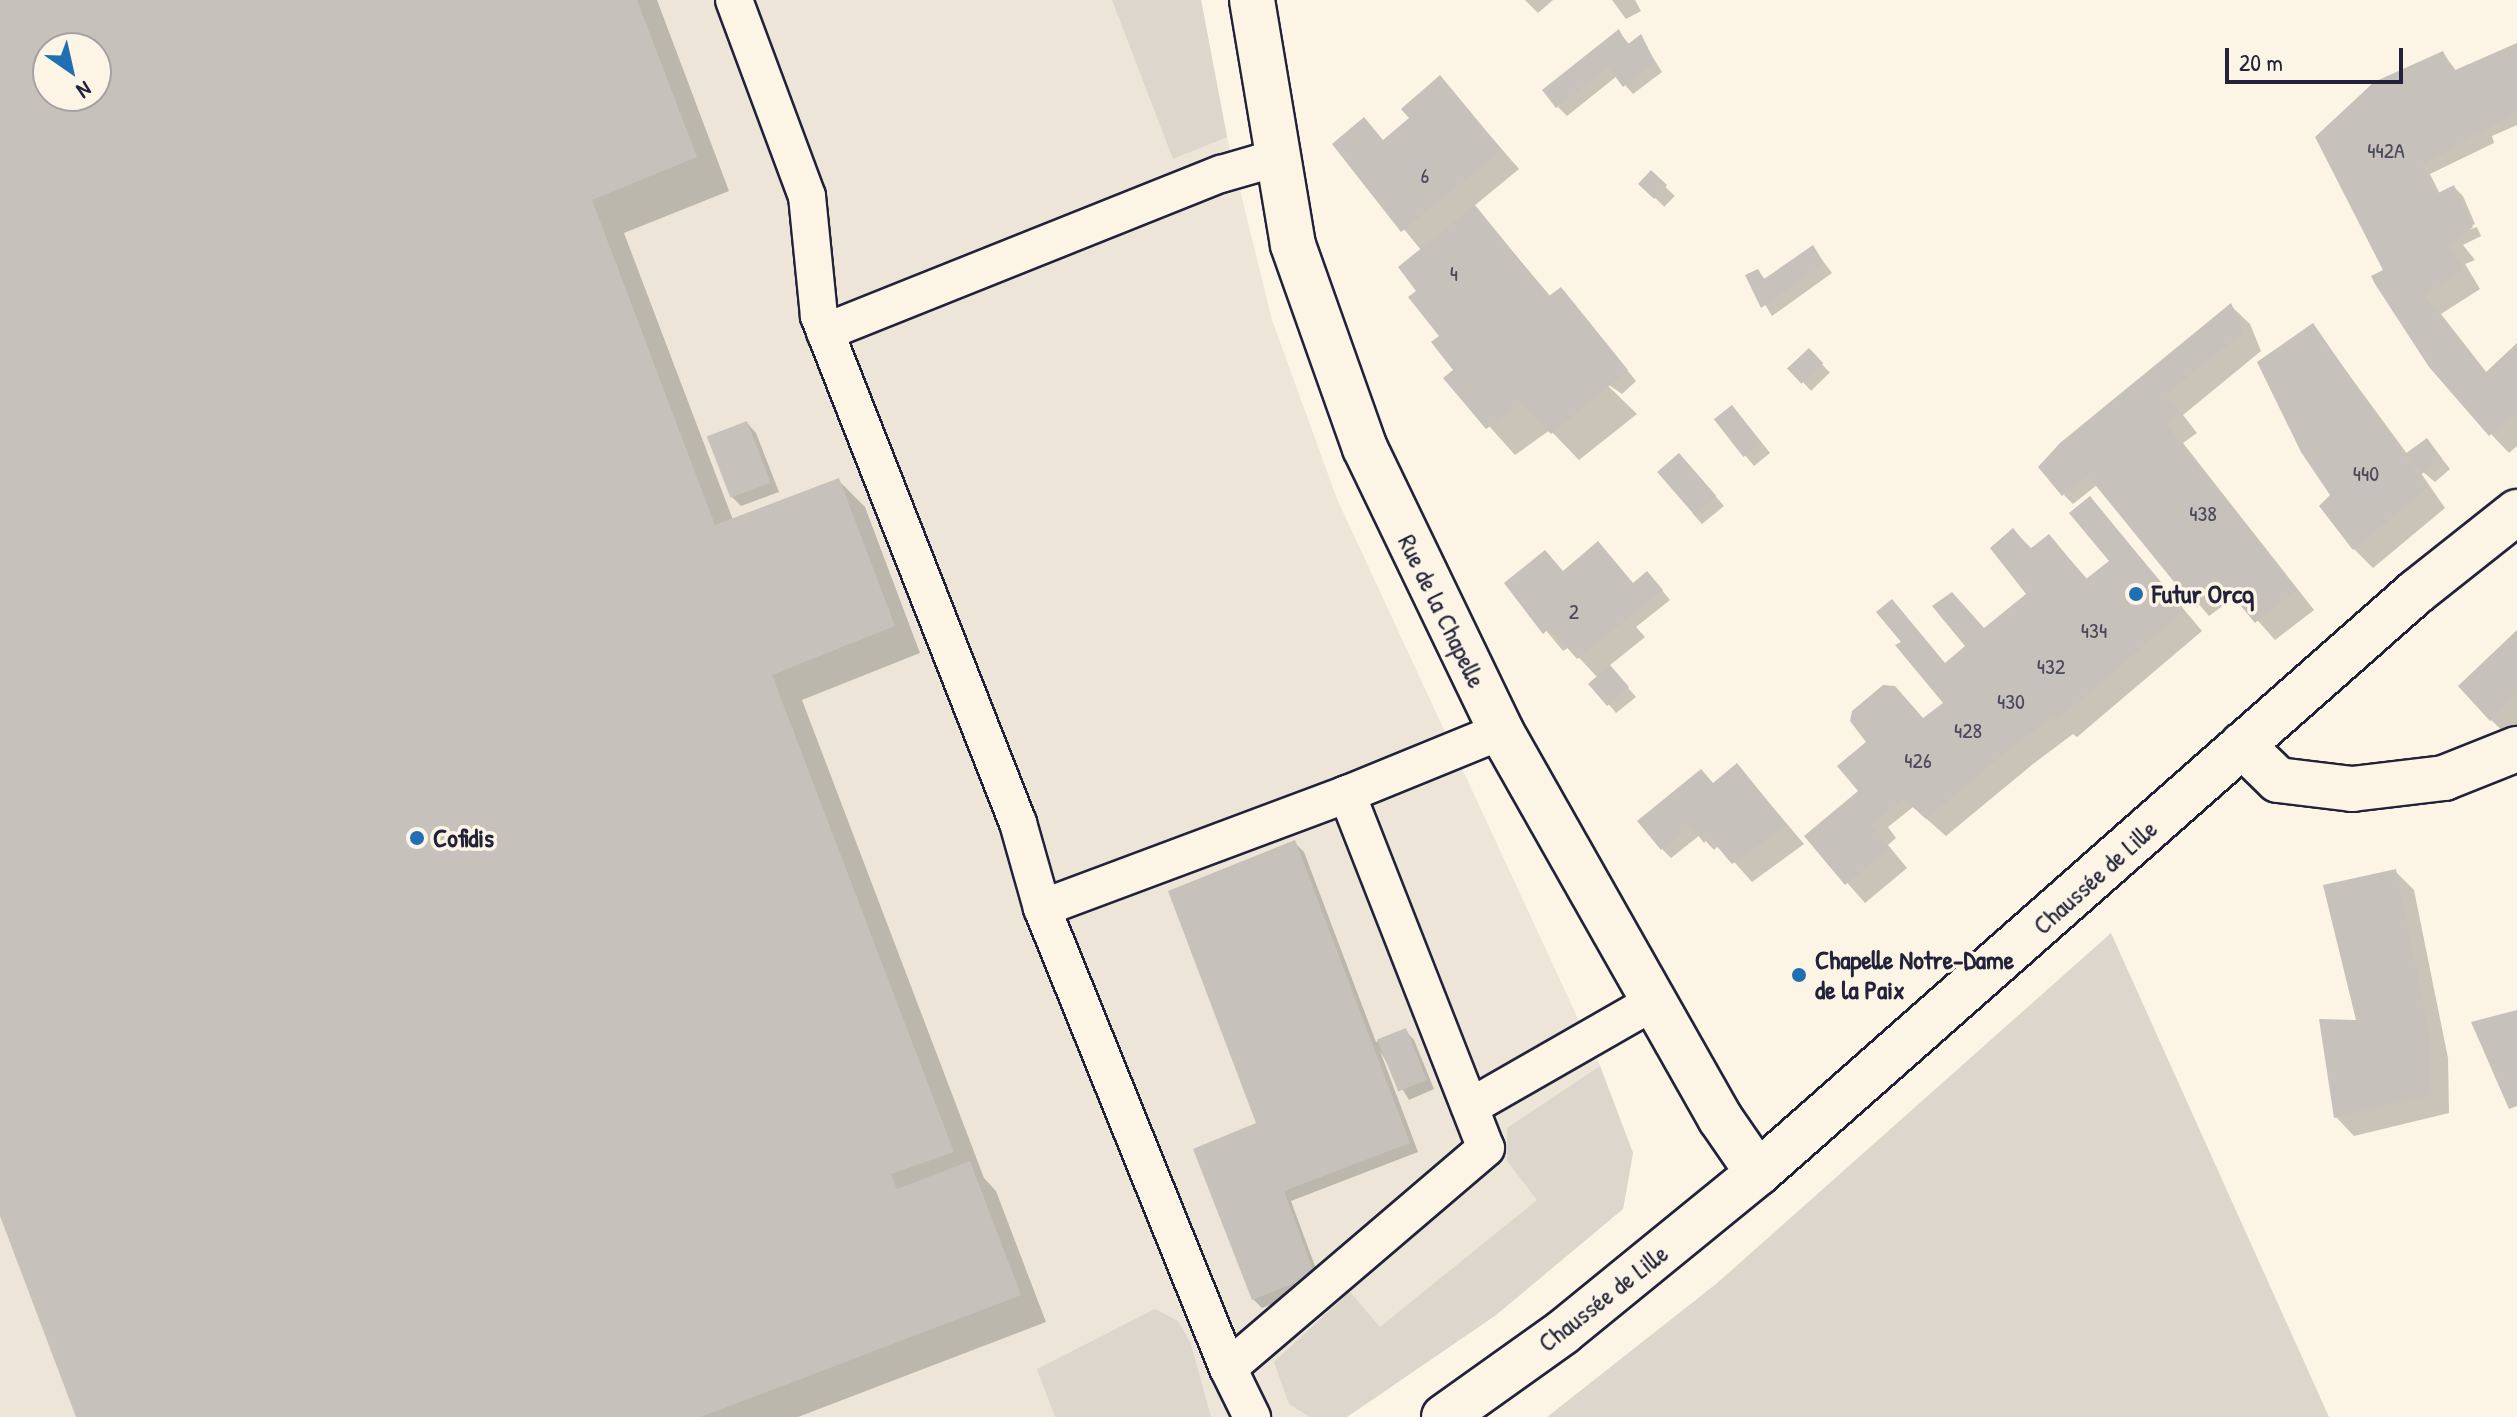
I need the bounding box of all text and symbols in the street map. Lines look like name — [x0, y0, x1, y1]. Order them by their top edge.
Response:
north arrow — [32, 32, 112, 112]
scale bar — [2229, 32, 2407, 82]
text: 20 m — [2239, 46, 2283, 78]
text: N — [71, 75, 98, 106]
house number: 442A — [2367, 138, 2405, 164]
house number: 6 — [1421, 163, 1429, 189]
house number: 4 — [1450, 261, 1458, 287]
house number: 440 — [2353, 461, 2379, 487]
house number: 438 — [2189, 501, 2217, 527]
street label: Rue de la Chapelle — [1391, 529, 1493, 693]
place label: Futur Orcq — [2152, 578, 2254, 610]
marker: Futur Orcq — [2127, 585, 2145, 603]
house number: 2 — [1569, 599, 1579, 625]
house number: 434 — [2081, 618, 2107, 644]
house number: 432 — [2037, 654, 2065, 680]
house number: 430 — [1997, 689, 2025, 715]
house number: 428 — [1954, 718, 1982, 744]
house number: 426 — [1904, 748, 1932, 774]
street label: Chaussée de Lille — [2027, 813, 2163, 941]
place label: Cofidis — [433, 822, 494, 854]
marker: Cofidis — [408, 829, 426, 847]
place label: Chapelle Notre-Dame de la Paix — [1815, 944, 2014, 1006]
marker: Chapelle Notre-Dame de la Paix — [1790, 966, 1808, 984]
street label: Chaussée de Lille — [1532, 1238, 1674, 1358]

